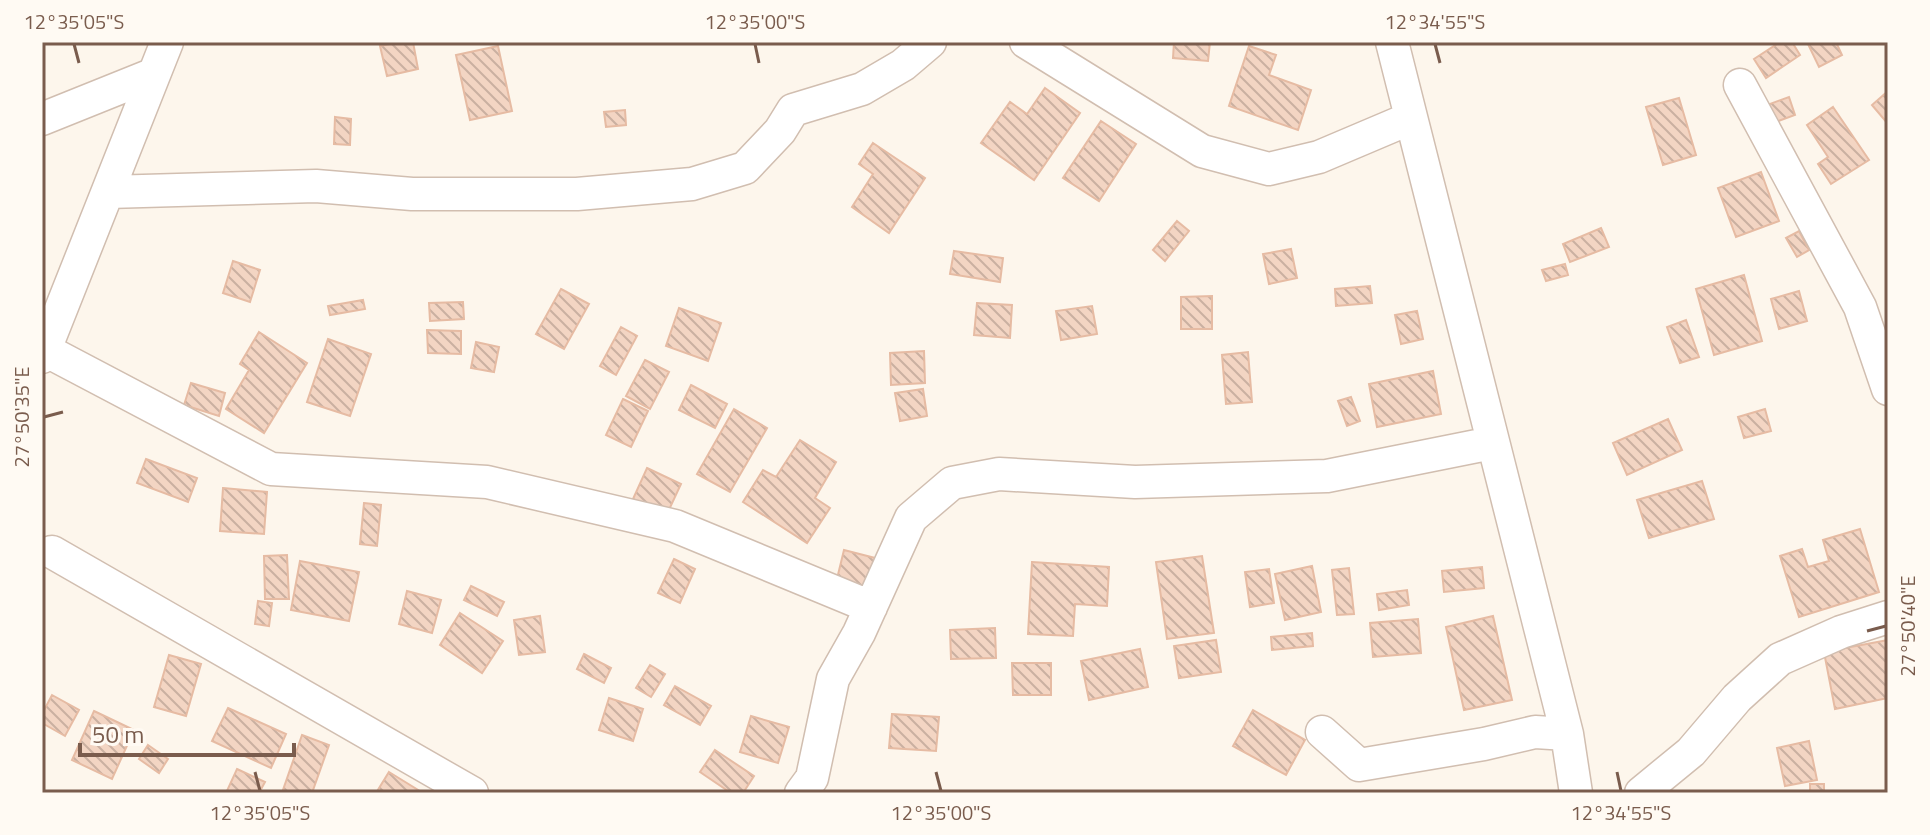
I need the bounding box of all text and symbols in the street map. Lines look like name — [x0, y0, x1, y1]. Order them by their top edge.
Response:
text: 12°35'05"S — [24, 6, 124, 37]
text: 12°35'00"S — [705, 6, 805, 37]
text: 12°34'55"S — [1385, 6, 1485, 37]
text: 27°50'35"E — [6, 366, 37, 468]
text: 27°50'40"E — [1892, 575, 1923, 677]
scale bar — [80, 707, 294, 757]
text: 50 m — [92, 716, 144, 752]
text: 12°35'05"S — [210, 797, 310, 828]
text: 12°35'00"S — [891, 797, 991, 828]
text: 12°34'55"S — [1571, 797, 1671, 828]

